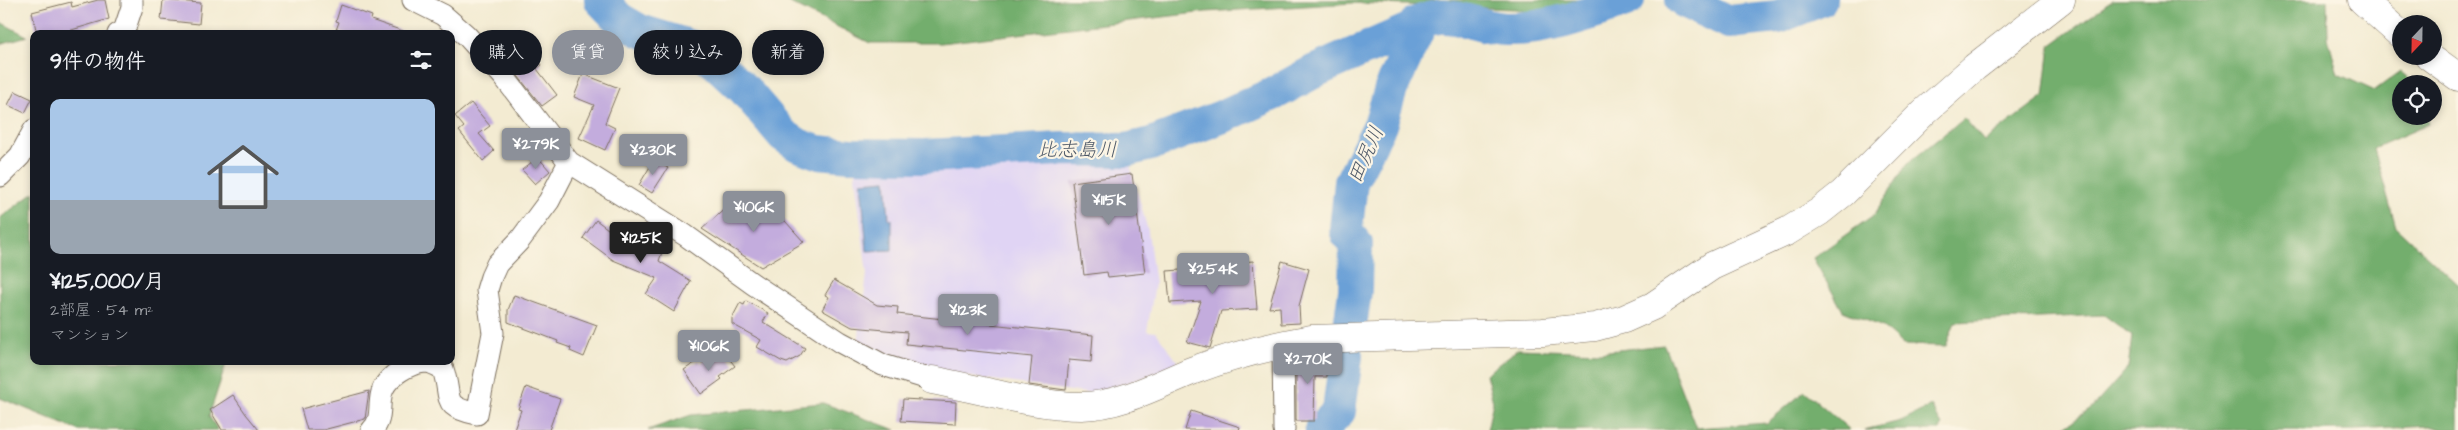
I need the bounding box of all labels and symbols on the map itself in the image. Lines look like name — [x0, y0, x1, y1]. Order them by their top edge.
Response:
north arrow — [2392, 15, 2442, 65]
water label: 田尻川 — [1341, 122, 1391, 188]
pin: ¥279K — [501, 128, 571, 170]
pin: ¥230K — [618, 134, 688, 176]
water label: 比志島川 — [1037, 136, 1117, 164]
pin: ¥115K — [1074, 184, 1144, 226]
pin: ¥106K — [719, 190, 789, 233]
pin: ¥125K — [606, 222, 676, 264]
pin: ¥254K — [1178, 252, 1248, 295]
pin: ¥123K — [933, 294, 1003, 336]
pin: ¥106K — [674, 330, 744, 372]
pin: ¥270K — [1273, 342, 1343, 385]

